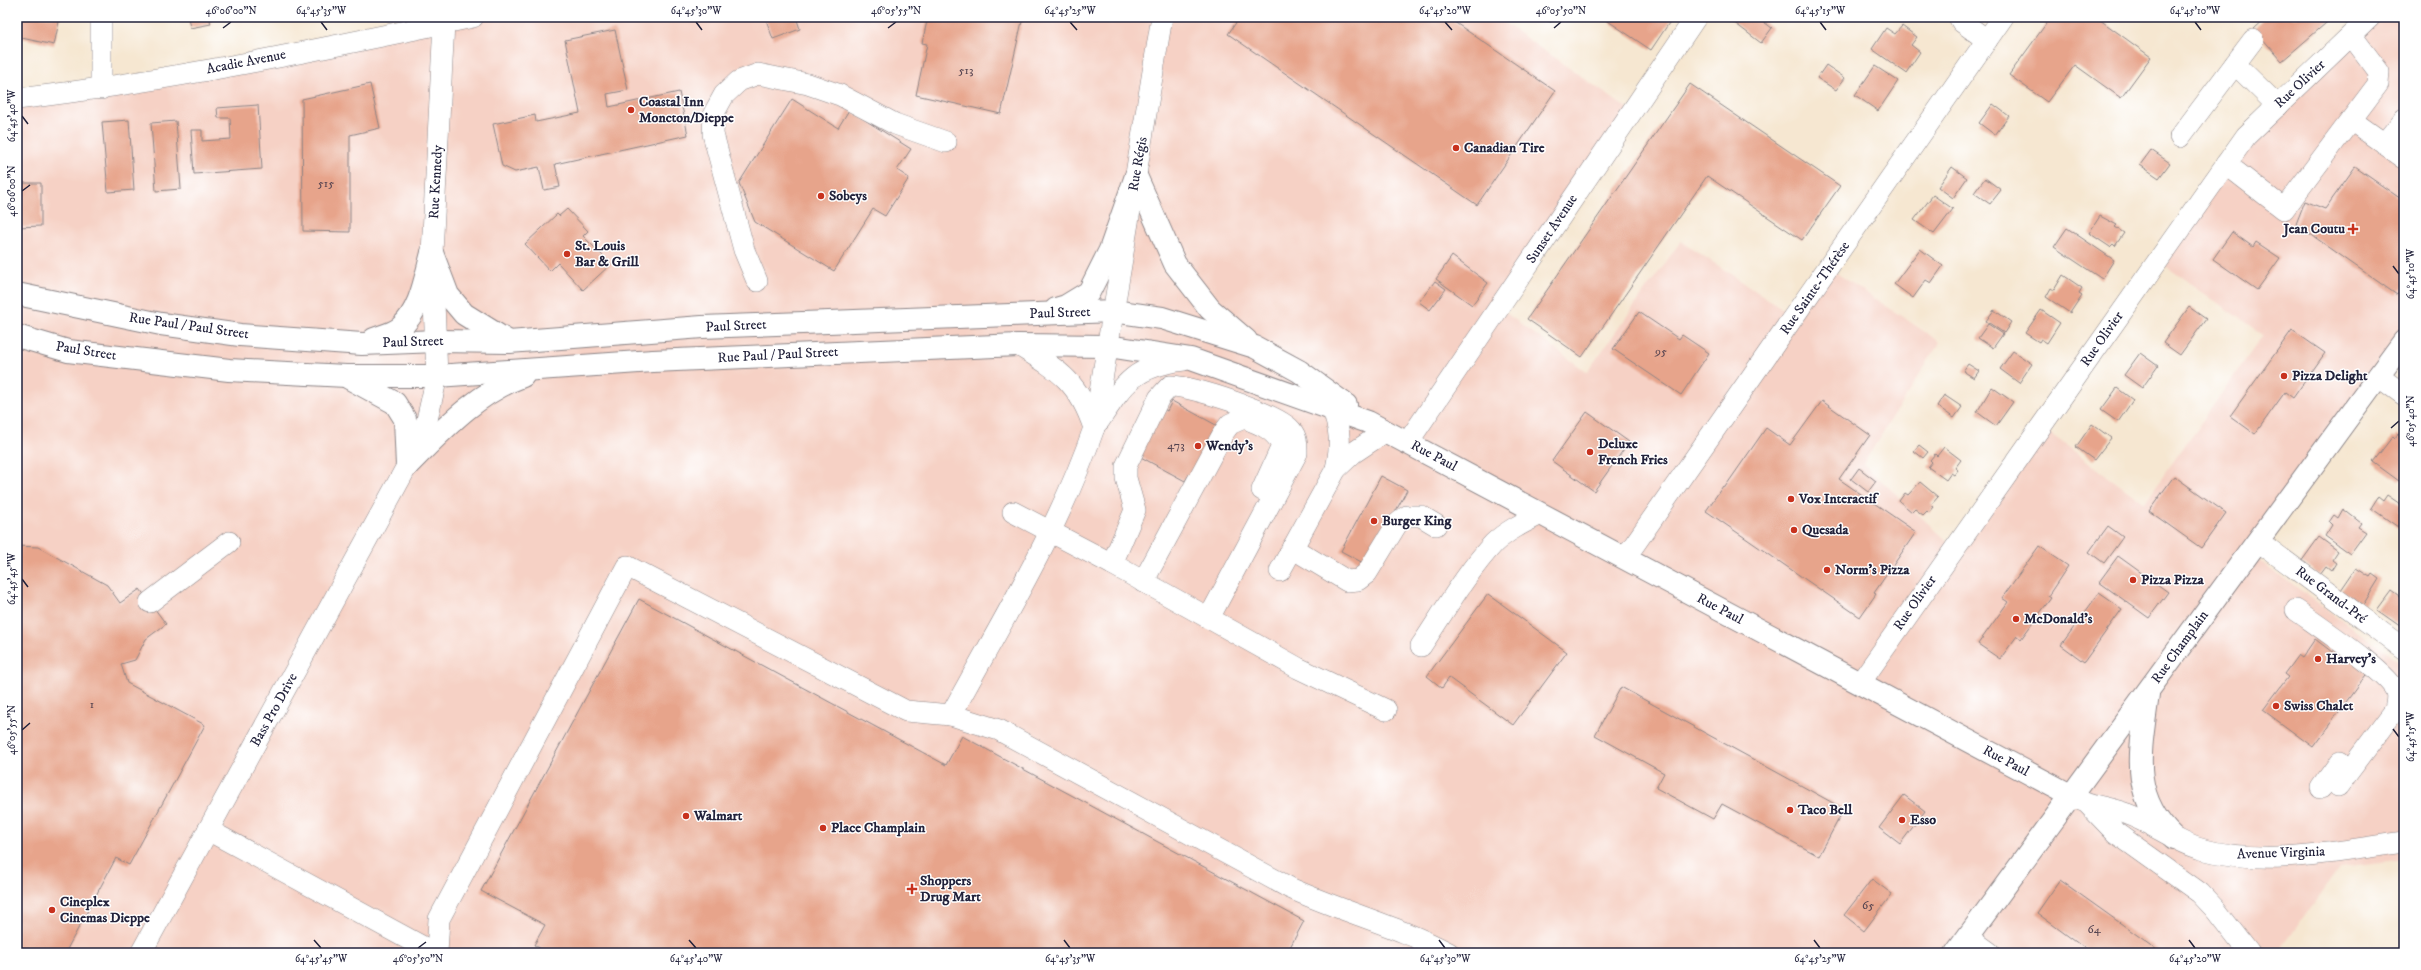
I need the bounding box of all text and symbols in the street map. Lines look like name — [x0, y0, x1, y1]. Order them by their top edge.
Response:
text: 46°06'00"N — [205, 5, 257, 17]
text: 64°45'35"W — [296, 5, 347, 17]
text: 64°45'30"W — [671, 5, 722, 17]
text: 46°05'55"N — [871, 5, 921, 17]
text: 64°45'25"W — [1044, 5, 1097, 17]
text: 64°45'20"W — [1419, 5, 1472, 17]
text: 46°05'50"N — [1536, 5, 1586, 17]
text: 64°45'15"W — [1795, 5, 1846, 17]
text: 64°45'10"W — [2170, 5, 2221, 17]
street label: Acadie Avenue — [205, 45, 287, 79]
street label: Rue Olivier — [2271, 55, 2330, 112]
house number: 513 — [959, 63, 973, 78]
text: 64°45'40"W — [6, 89, 18, 142]
place label: Coastal Inn Moncton/Dieppe — [639, 93, 734, 127]
marker: Coastal Inn Moncton/Dieppe — [626, 105, 636, 115]
street label: Rue Régis — [1124, 135, 1152, 193]
place label: Canadian Tire — [1464, 139, 1545, 157]
marker: Canadian Tire — [1451, 143, 1461, 153]
street label: Rue Kennedy — [425, 144, 447, 220]
text: 46°06'00"N — [6, 165, 18, 217]
house number: 515 — [318, 176, 334, 191]
place label: Sobeys — [829, 187, 867, 205]
marker: Sobeys — [816, 191, 826, 201]
street label: Sunset Avenue — [1522, 191, 1582, 267]
place label: Jean Coutu — [2281, 220, 2345, 238]
marker: Jean Coutu — [2348, 224, 2358, 234]
place label: St. Louis Bar & Grill — [575, 237, 640, 271]
street label: Rue Sainte-Thérèse — [1776, 238, 1854, 338]
text: 64°45'10"W — [2405, 248, 2417, 299]
marker: St. Louis Bar & Grill — [562, 249, 572, 259]
street label: Paul Street — [1029, 303, 1091, 323]
street label: Rue Olivier — [2076, 307, 2128, 370]
street label: Rue Paul / Paul Street — [128, 309, 251, 343]
street label: Paul Street — [705, 315, 768, 337]
street label: Paul Street — [382, 332, 444, 352]
street label: Paul Street — [54, 337, 118, 365]
street label: Rue Paul / Paul Street — [717, 343, 839, 367]
house number: 95 — [1654, 344, 1667, 359]
place label: Pizza Delight — [2292, 367, 2368, 385]
marker: Pizza Delight — [2279, 371, 2289, 381]
text: 46°05'40"N — [2405, 395, 2417, 447]
place label: Deluxe French Fries — [1598, 435, 1668, 469]
street label: Rue Paul — [1408, 436, 1461, 476]
place label: Wendy's — [1205, 437, 1253, 455]
house number: 473 — [1167, 438, 1185, 453]
marker: Wendy's — [1193, 441, 1203, 451]
marker: Deluxe French Fries — [1585, 447, 1595, 457]
place label: Vox Interactif — [1798, 490, 1879, 508]
marker: Vox Interactif — [1786, 494, 1796, 504]
place label: Burger King — [1382, 512, 1452, 530]
marker: Burger King — [1369, 516, 1379, 526]
place label: Quesada — [1802, 521, 1850, 539]
marker: Quesada — [1789, 525, 1799, 535]
text: 64°45'45"W — [6, 552, 18, 605]
place label: Norm's Pizza — [1835, 561, 1911, 579]
street label: Rue Grand-Pré — [2292, 562, 2370, 628]
marker: Norm's Pizza — [1822, 565, 1832, 575]
street label: Rue Olivier — [1889, 571, 1941, 634]
place label: Pizza Pizza — [2141, 571, 2205, 589]
marker: Pizza Pizza — [2128, 575, 2138, 585]
street label: Rue Paul — [1694, 589, 1747, 629]
street label: Rue Champlain — [2147, 606, 2213, 687]
place label: McDonald's — [2024, 610, 2093, 628]
marker: McDonald's — [2011, 614, 2021, 624]
place label: Harvey's — [2326, 650, 2376, 668]
marker: Harvey's — [2313, 654, 2323, 664]
street label: Bass Pro Drive — [246, 670, 302, 750]
house number: 1 — [90, 697, 94, 712]
place label: Swiss Chalet — [2284, 697, 2354, 715]
marker: Swiss Chalet — [2271, 701, 2281, 711]
text: 46°05'55"N — [6, 705, 18, 755]
text: 64°45'15"W — [2405, 711, 2417, 762]
street label: Rue Paul — [1980, 741, 2033, 781]
place label: Taco Bell — [1797, 801, 1853, 819]
marker: Taco Bell — [1785, 805, 1795, 815]
place label: Walmart — [693, 807, 743, 825]
marker: Walmart — [681, 811, 691, 821]
place label: Esso — [1910, 811, 1936, 829]
marker: Esso — [1897, 815, 1907, 825]
place label: Place Champlain — [831, 819, 926, 837]
marker: Place Champlain — [818, 823, 828, 833]
street label: Avenue Virginia — [2237, 842, 2325, 864]
place label: Shoppers Drug Mart — [920, 872, 981, 906]
marker: Shoppers Drug Mart — [907, 884, 917, 894]
place label: Cineplex Cinemas Dieppe — [60, 893, 150, 927]
house number: 65 — [1862, 898, 1874, 913]
marker: Cineplex Cinemas Dieppe — [47, 905, 57, 915]
house number: 64 — [2087, 922, 2102, 937]
text: 64°45'45"W — [295, 953, 348, 965]
text: 46°05'50"N — [393, 953, 443, 965]
text: 64°45'40"W — [670, 953, 723, 965]
text: 64°45'35"W — [1045, 953, 1096, 965]
text: 64°45'30"W — [1420, 953, 1471, 965]
text: 64°45'25"W — [1794, 953, 1847, 965]
text: 64°45'20"W — [2169, 953, 2222, 965]

